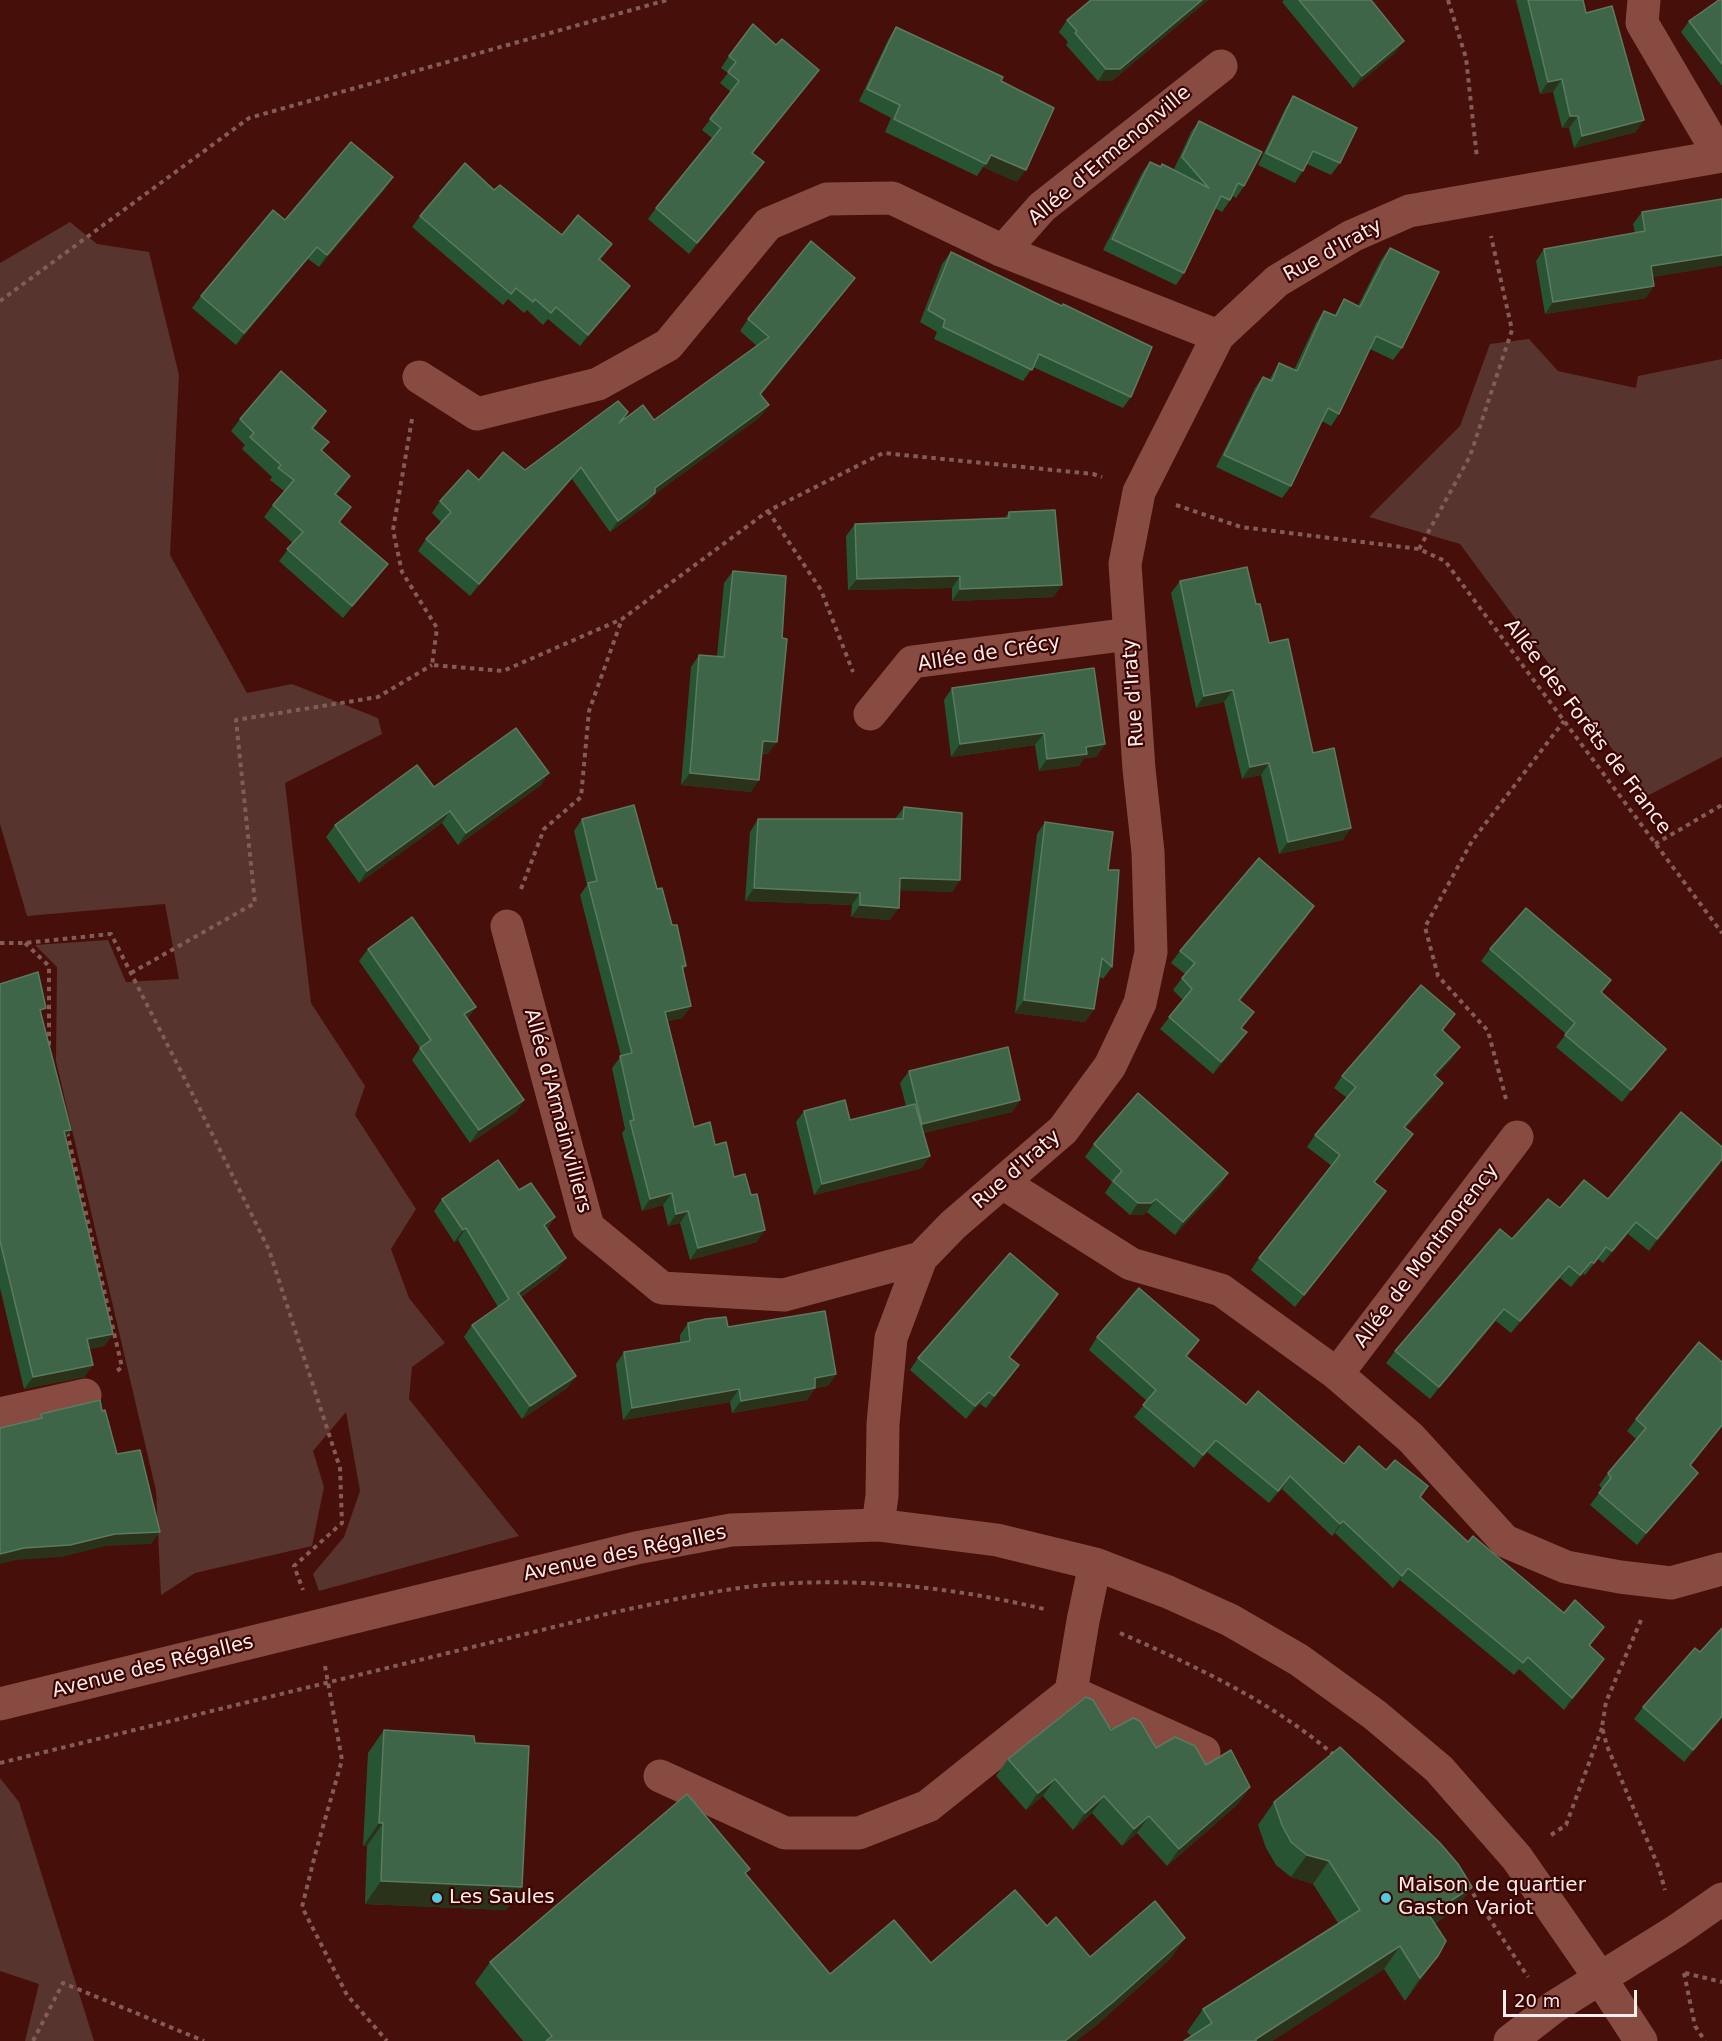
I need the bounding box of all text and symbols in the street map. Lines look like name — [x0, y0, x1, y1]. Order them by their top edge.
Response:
street label: Allée d'Ermenonville — [1024, 81, 1196, 231]
street label: Rue d'Iraty — [1280, 214, 1386, 288]
street label: Allée des Forêts de France — [1498, 615, 1676, 839]
street label: Allée de Crécy — [916, 631, 1062, 677]
street label: Rue d'Iraty — [1118, 638, 1150, 748]
street label: Allée d'Armainvilliers — [518, 1006, 596, 1216]
street label: Rue d'Iraty — [968, 1125, 1066, 1215]
street label: Allée de Montmorency — [1350, 1159, 1504, 1353]
street label: Avenue des Régalles — [521, 1521, 729, 1587]
street label: Avenue des Régalles — [50, 1630, 256, 1704]
place label: Maison de quartier Gaston Variot — [1398, 1874, 1586, 1921]
place label: Les Saules — [449, 1886, 555, 1910]
marker: Les Saules — [430, 1891, 444, 1905]
marker: Maison de quartier Gaston Variot — [1379, 1891, 1393, 1905]
scale bar — [1506, 1978, 1640, 2016]
text: 20 m — [1514, 1990, 1560, 2011]

